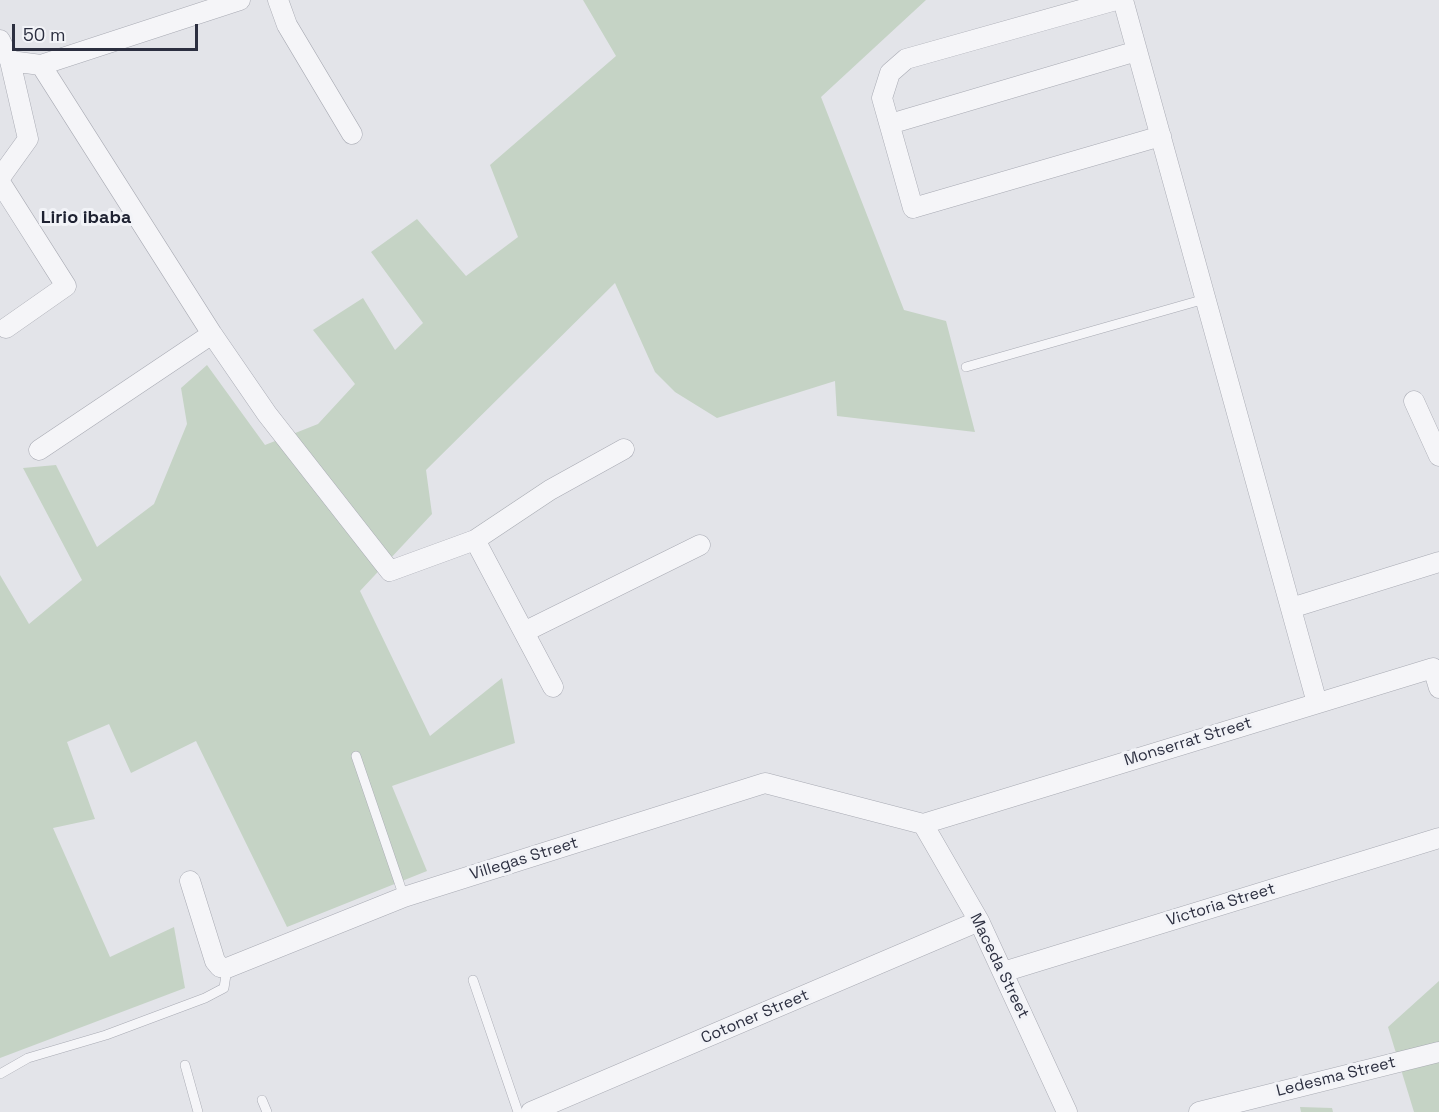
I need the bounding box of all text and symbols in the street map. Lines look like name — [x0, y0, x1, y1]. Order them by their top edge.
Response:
scale bar — [15, 12, 201, 50]
text: 50 m — [23, 23, 65, 46]
district label: Lirio ibaba — [41, 207, 131, 229]
street label: Monserrat Street — [1122, 713, 1254, 771]
street label: Villegas Street — [468, 833, 580, 885]
street label: Victoria Street — [1165, 879, 1277, 931]
street label: Maceda Street — [965, 910, 1033, 1022]
street label: Cotoner Street — [698, 986, 812, 1048]
street label: Ledesma Street — [1274, 1053, 1398, 1101]

